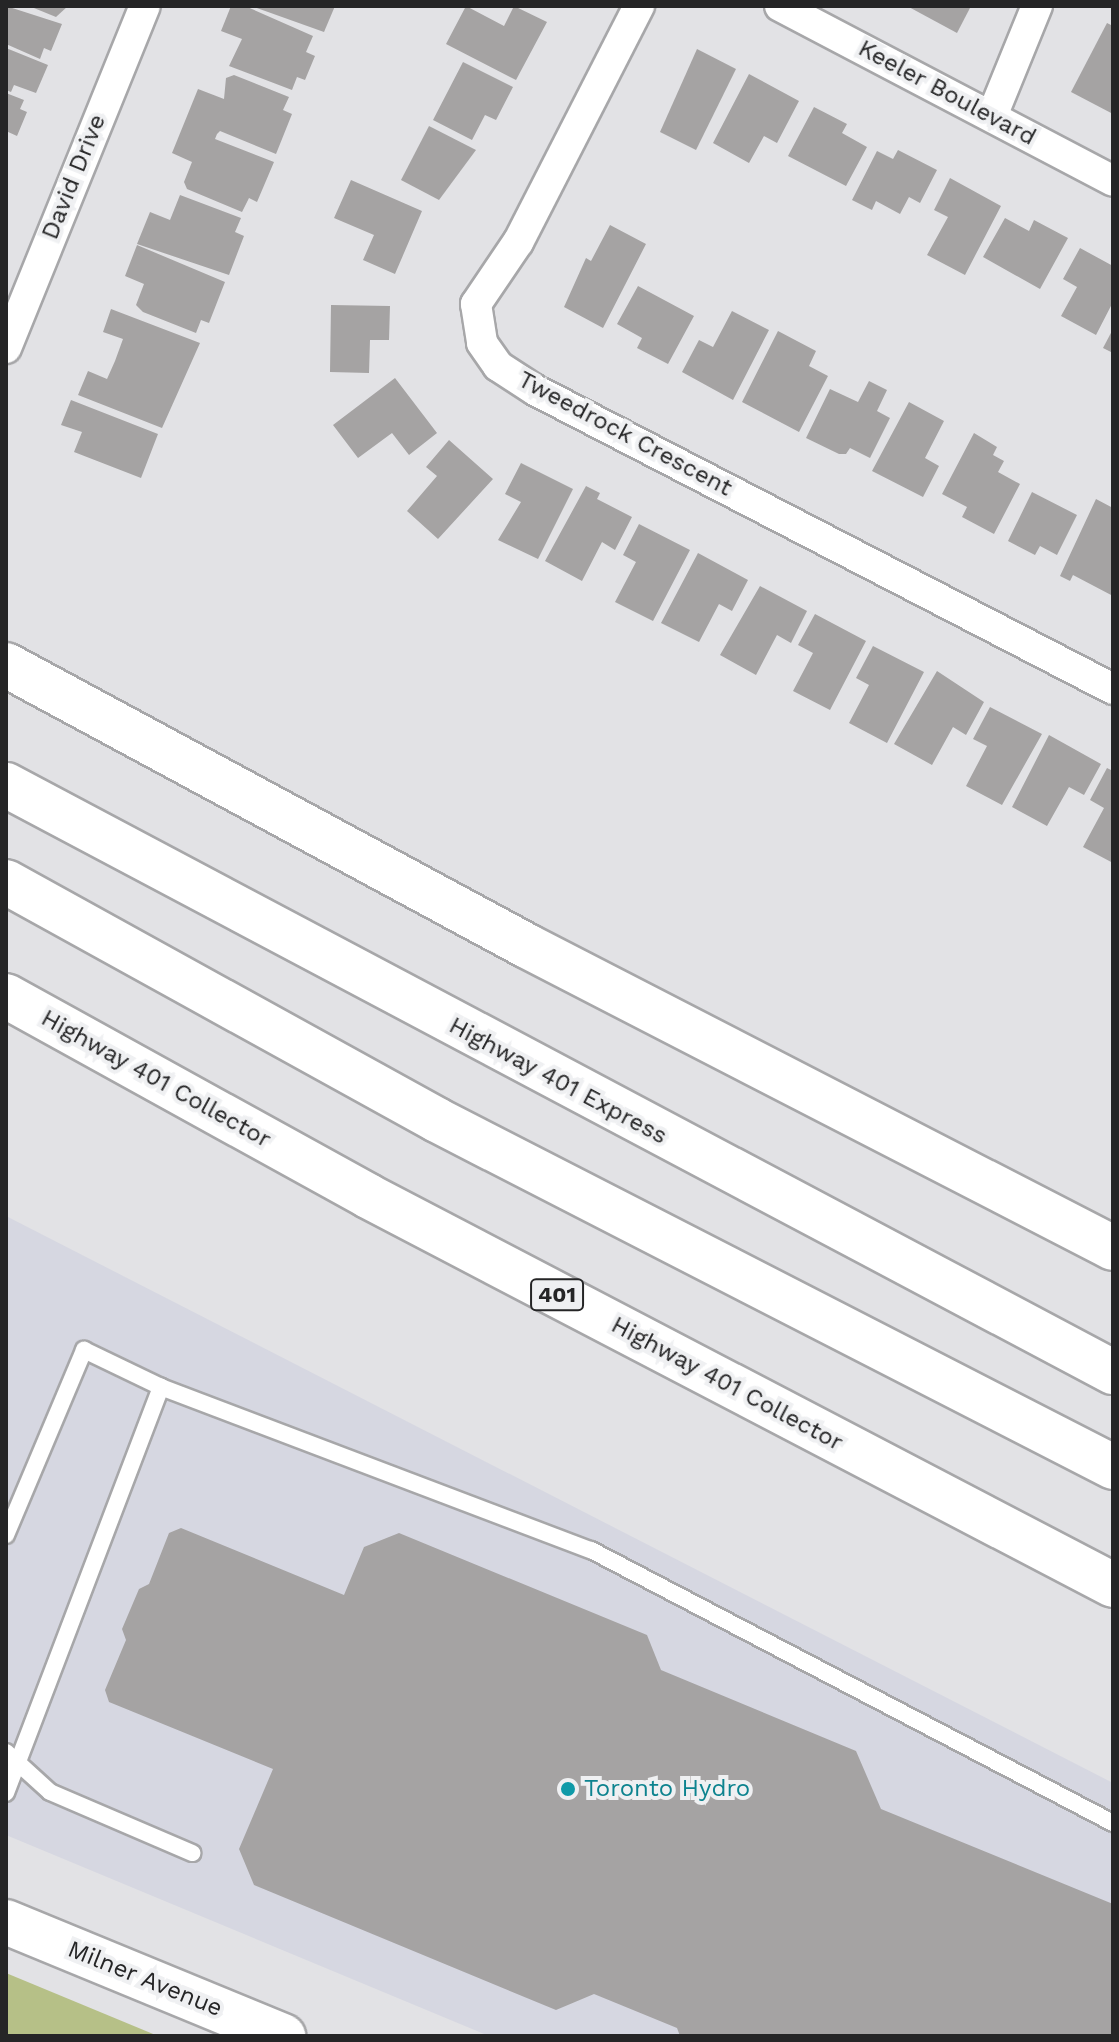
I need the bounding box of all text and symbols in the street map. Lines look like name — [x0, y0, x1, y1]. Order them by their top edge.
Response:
street label: Keeler Boulevard — [853, 34, 1041, 152]
street label: David Drive — [36, 110, 112, 244]
street label: Tweedrock Crescent — [513, 365, 737, 503]
street label: Highway 401 Collector — [36, 1004, 276, 1154]
street label: Highway 401 Express — [444, 1011, 672, 1151]
road number: 401 — [529, 1277, 585, 1313]
street label: Highway 401 Collector — [606, 1311, 848, 1457]
place label: Toronto Hydro — [584, 1775, 750, 1803]
marker: Toronto Hydro — [559, 1780, 577, 1798]
street label: Milner Avenue — [63, 1935, 227, 2023]

